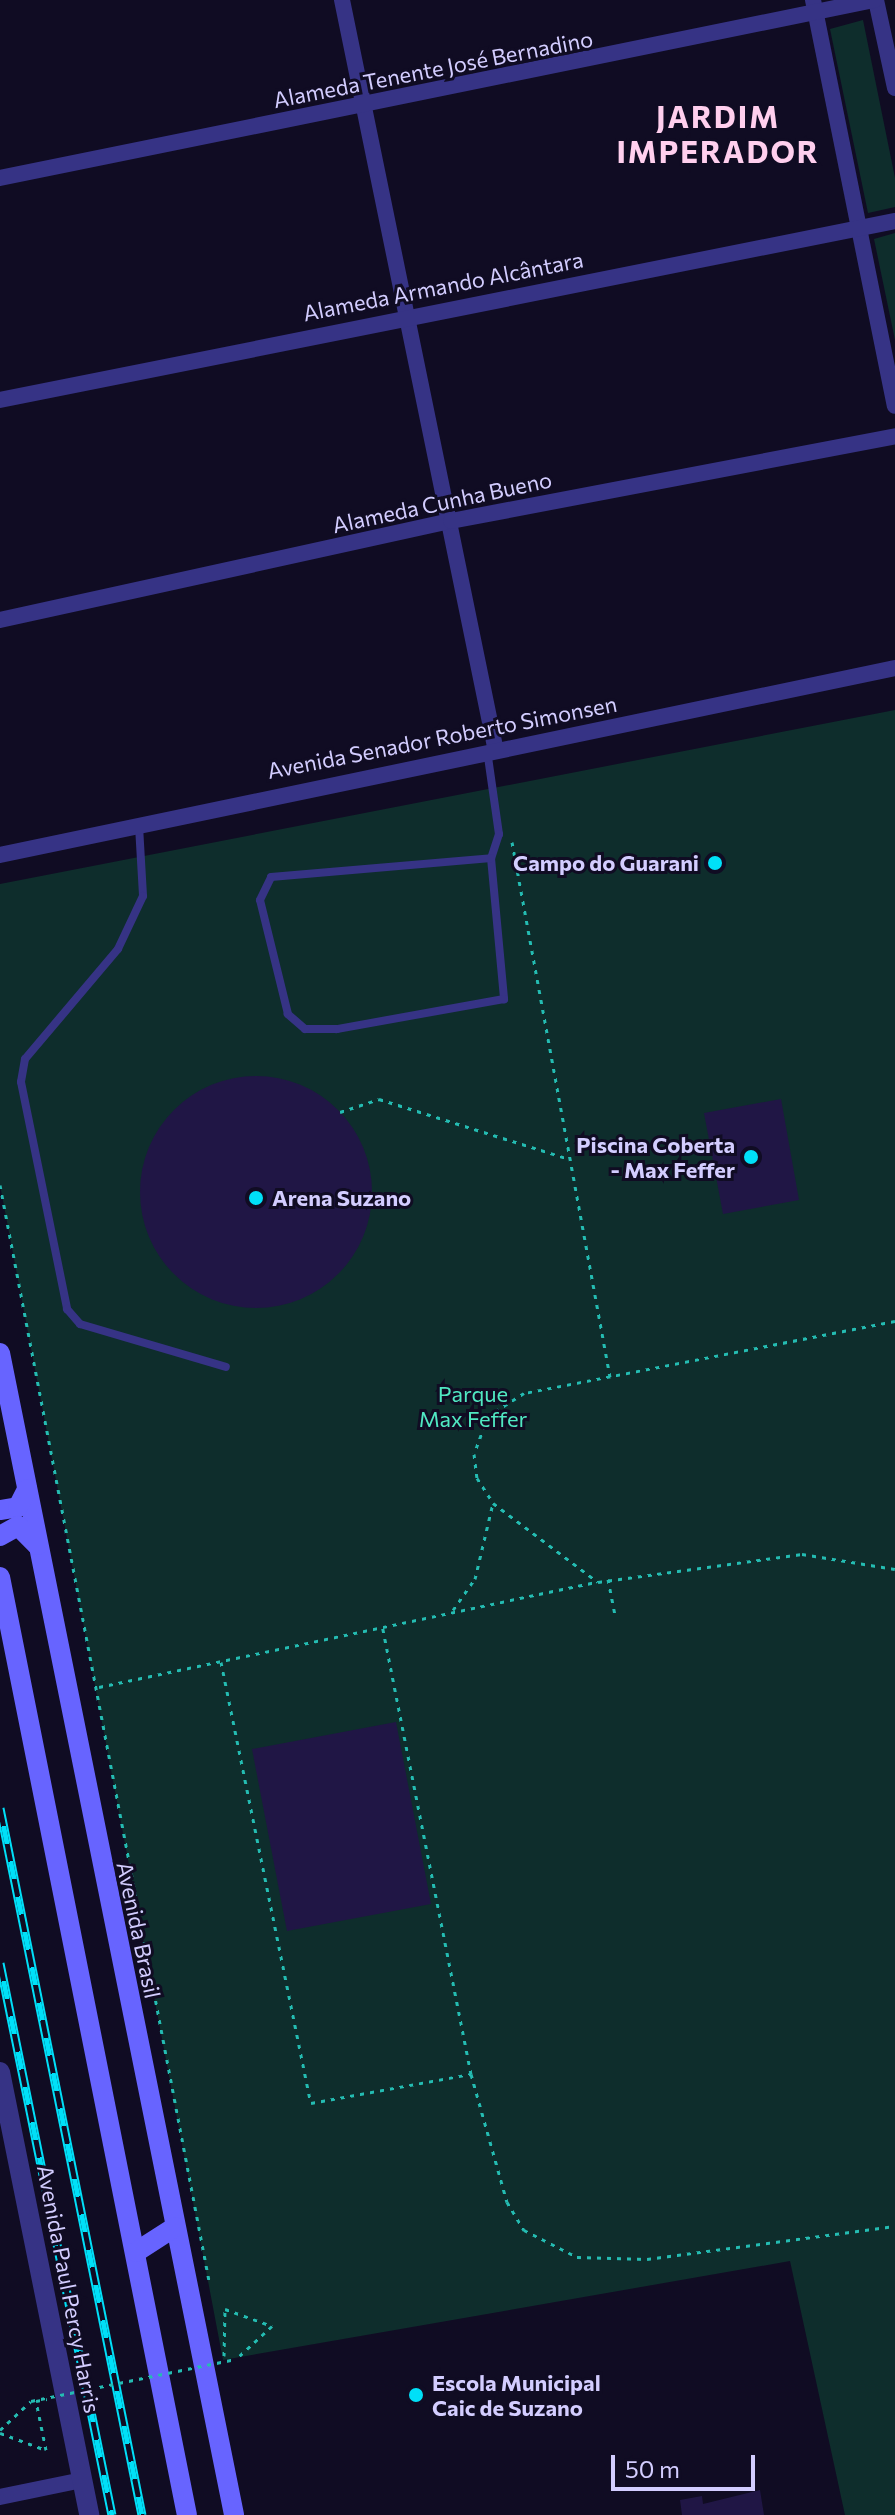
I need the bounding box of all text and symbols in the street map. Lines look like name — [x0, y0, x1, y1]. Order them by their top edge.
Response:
street label: Alameda Tenente José Bernadino — [271, 25, 595, 113]
district label: JARDIM IMPERADOR — [616, 98, 820, 168]
street label: Alameda Armando Alcântara — [301, 246, 585, 326]
street label: Alameda Cunha Bueno — [330, 466, 554, 538]
street label: Avenida Senador Roberto Simonsen — [265, 690, 619, 784]
place label: Campo do Guarani — [513, 850, 699, 876]
marker: Campo do Guarani — [706, 854, 724, 872]
place label: Piscina Coberta - Max Feffer — [576, 1131, 735, 1182]
marker: Piscina Coberta - Max Feffer — [742, 1148, 760, 1166]
place label: Arena Suzano — [272, 1185, 411, 1211]
marker: Arena Suzano — [247, 1189, 265, 1207]
park label: Parque Max Feffer — [419, 1380, 527, 1432]
street label: Avenida Brasil — [112, 1859, 166, 2001]
street label: Avenida Paul Percy Harris — [32, 2163, 106, 2415]
place label: Escola Municipal Caic de Suzano — [432, 2369, 601, 2420]
marker: Escola Municipal Caic de Suzano — [407, 2386, 425, 2404]
scale bar — [615, 2439, 759, 2489]
text: 50 m — [625, 2454, 680, 2483]

